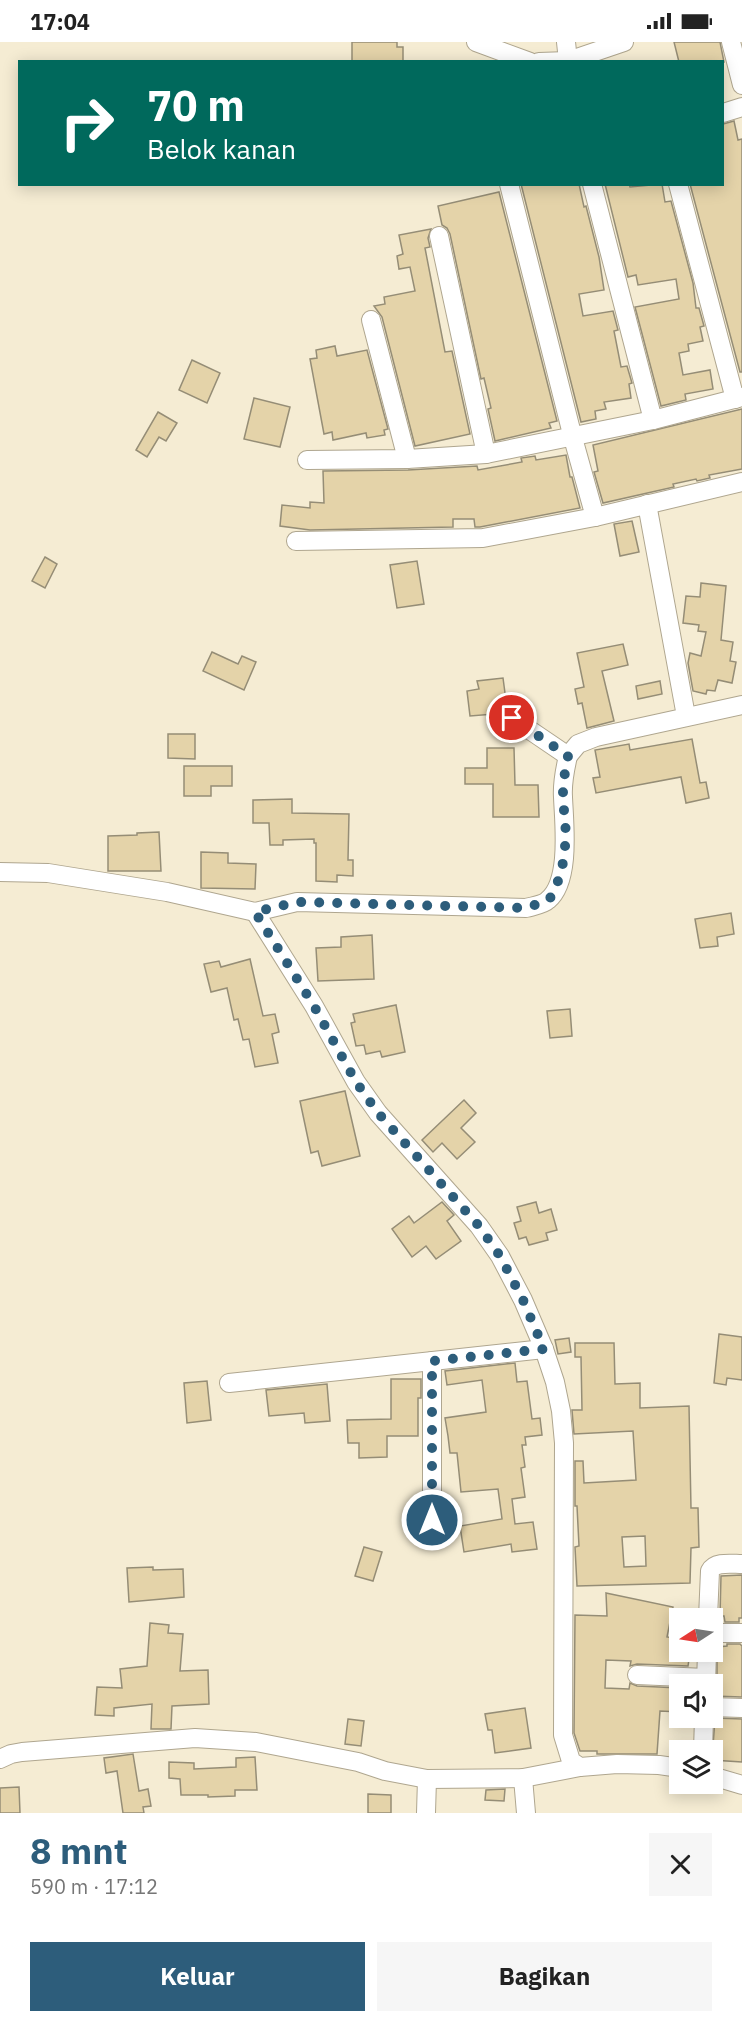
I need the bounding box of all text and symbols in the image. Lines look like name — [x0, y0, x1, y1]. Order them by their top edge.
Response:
text: 17:04 — [30, 7, 90, 36]
text: 70 m — [147, 78, 245, 133]
icon: right — [48, 84, 126, 162]
text: Belok kanan — [147, 131, 296, 166]
pin — [486, 692, 537, 743]
icon: arrive — [495, 701, 528, 734]
position arrow — [400, 1488, 464, 1552]
north arrow — [669, 1608, 723, 1662]
map controls — [669, 1608, 723, 1794]
button: sound — [669, 1674, 723, 1728]
button: layers — [669, 1740, 723, 1794]
text: 8 mnt — [30, 1827, 128, 1874]
button: close — [649, 1833, 712, 1896]
text: 590 m · 17:12 — [30, 1873, 158, 1900]
button: Keluar — [30, 1942, 365, 2011]
button: Bagikan — [377, 1942, 712, 2011]

